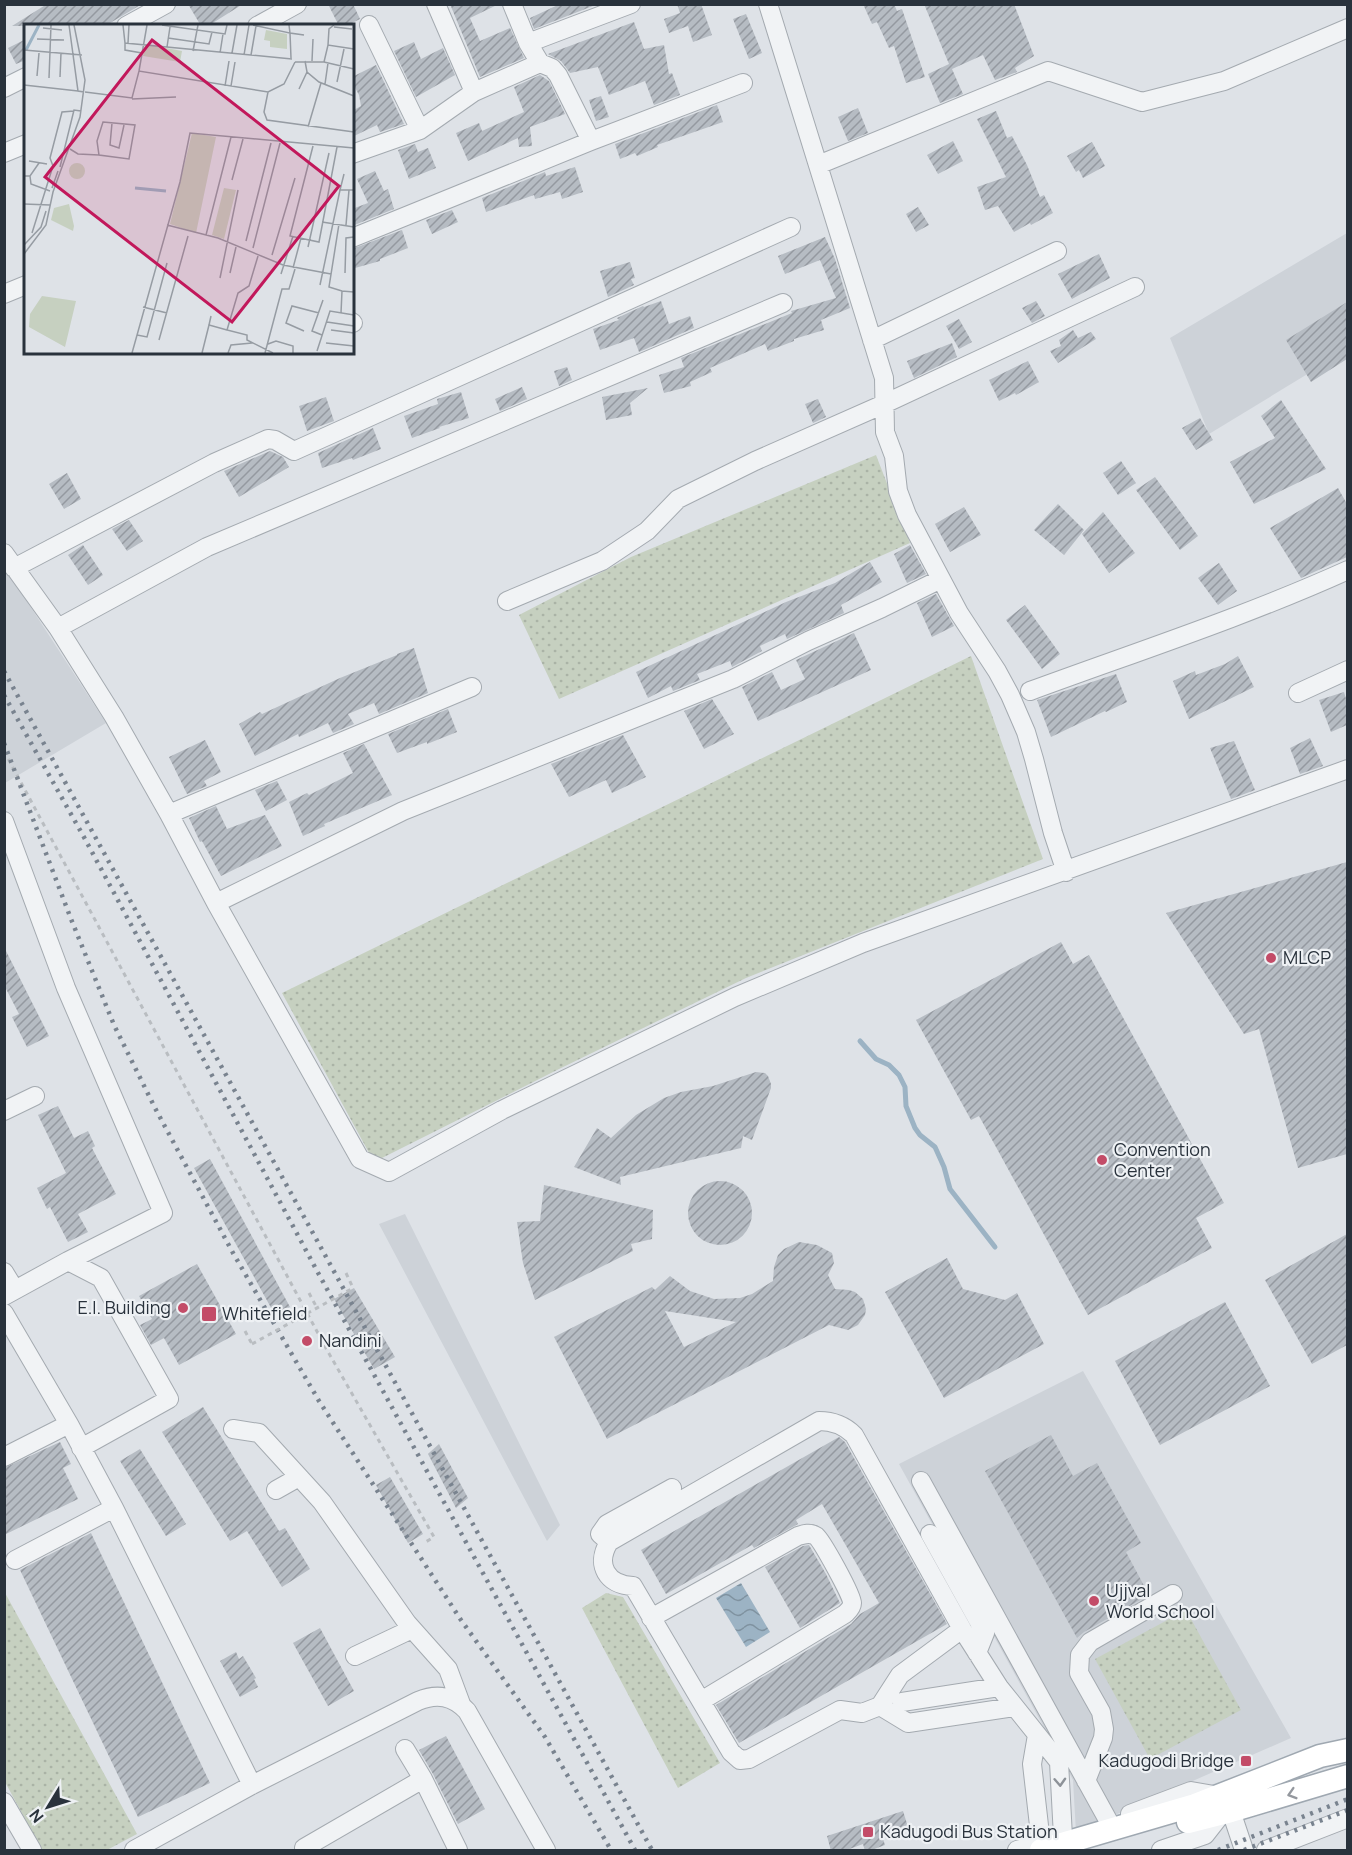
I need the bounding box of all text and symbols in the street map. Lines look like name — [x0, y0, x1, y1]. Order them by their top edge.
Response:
inset map — [24, 24, 354, 354]
place label: MLCP — [1283, 945, 1331, 969]
marker: MLCP — [1264, 951, 1278, 965]
place label: Convention Center — [1114, 1137, 1211, 1182]
marker: Convention Center — [1095, 1153, 1109, 1167]
place label: E.I. Building — [77, 1295, 171, 1319]
marker: E.I. Building — [176, 1301, 190, 1315]
place label: Whitefield — [222, 1301, 307, 1325]
marker: Whitefield — [200, 1305, 218, 1323]
place label: Nandini — [319, 1328, 382, 1352]
marker: Nandini — [300, 1334, 314, 1348]
place label: Ujjval World School — [1106, 1578, 1215, 1623]
marker: Ujjval World School — [1087, 1594, 1101, 1608]
place label: Kadugodi Bridge — [1099, 1748, 1234, 1772]
marker: Kadugodi Bridge — [1239, 1754, 1253, 1768]
north arrow — [18, 1777, 78, 1837]
one-way arrow — [1054, 1778, 1067, 1787]
one-way arrow — [1287, 1787, 1298, 1799]
text: N — [24, 1805, 48, 1828]
place label: Kadugodi Bus Station — [880, 1819, 1058, 1843]
marker: Kadugodi Bus Station — [861, 1825, 875, 1839]

